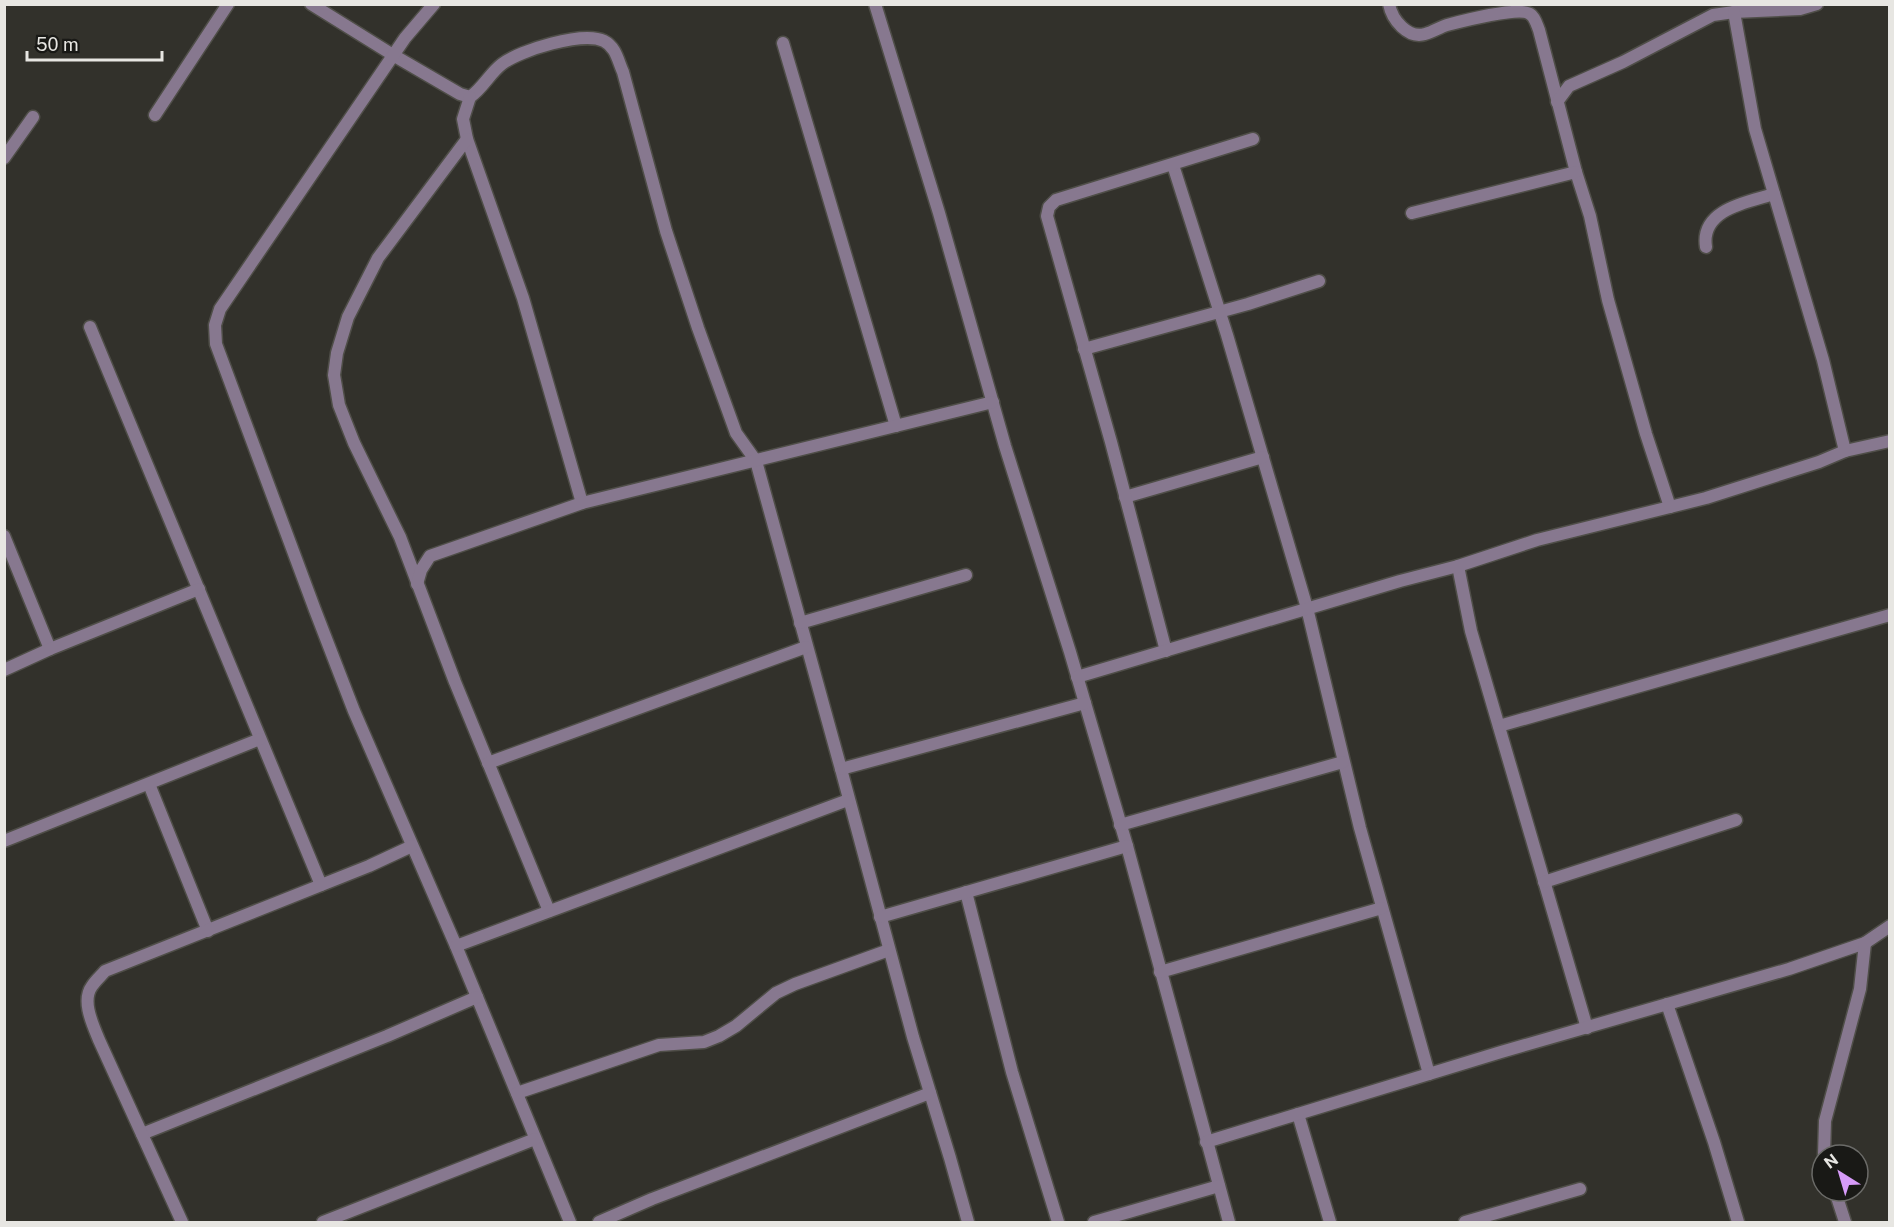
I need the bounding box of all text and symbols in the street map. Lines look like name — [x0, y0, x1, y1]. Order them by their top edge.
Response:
scale bar — [27, 24, 162, 62]
text: 50 m — [36, 34, 79, 55]
north arrow — [1810, 1143, 1870, 1203]
text: N — [1821, 1150, 1842, 1173]

